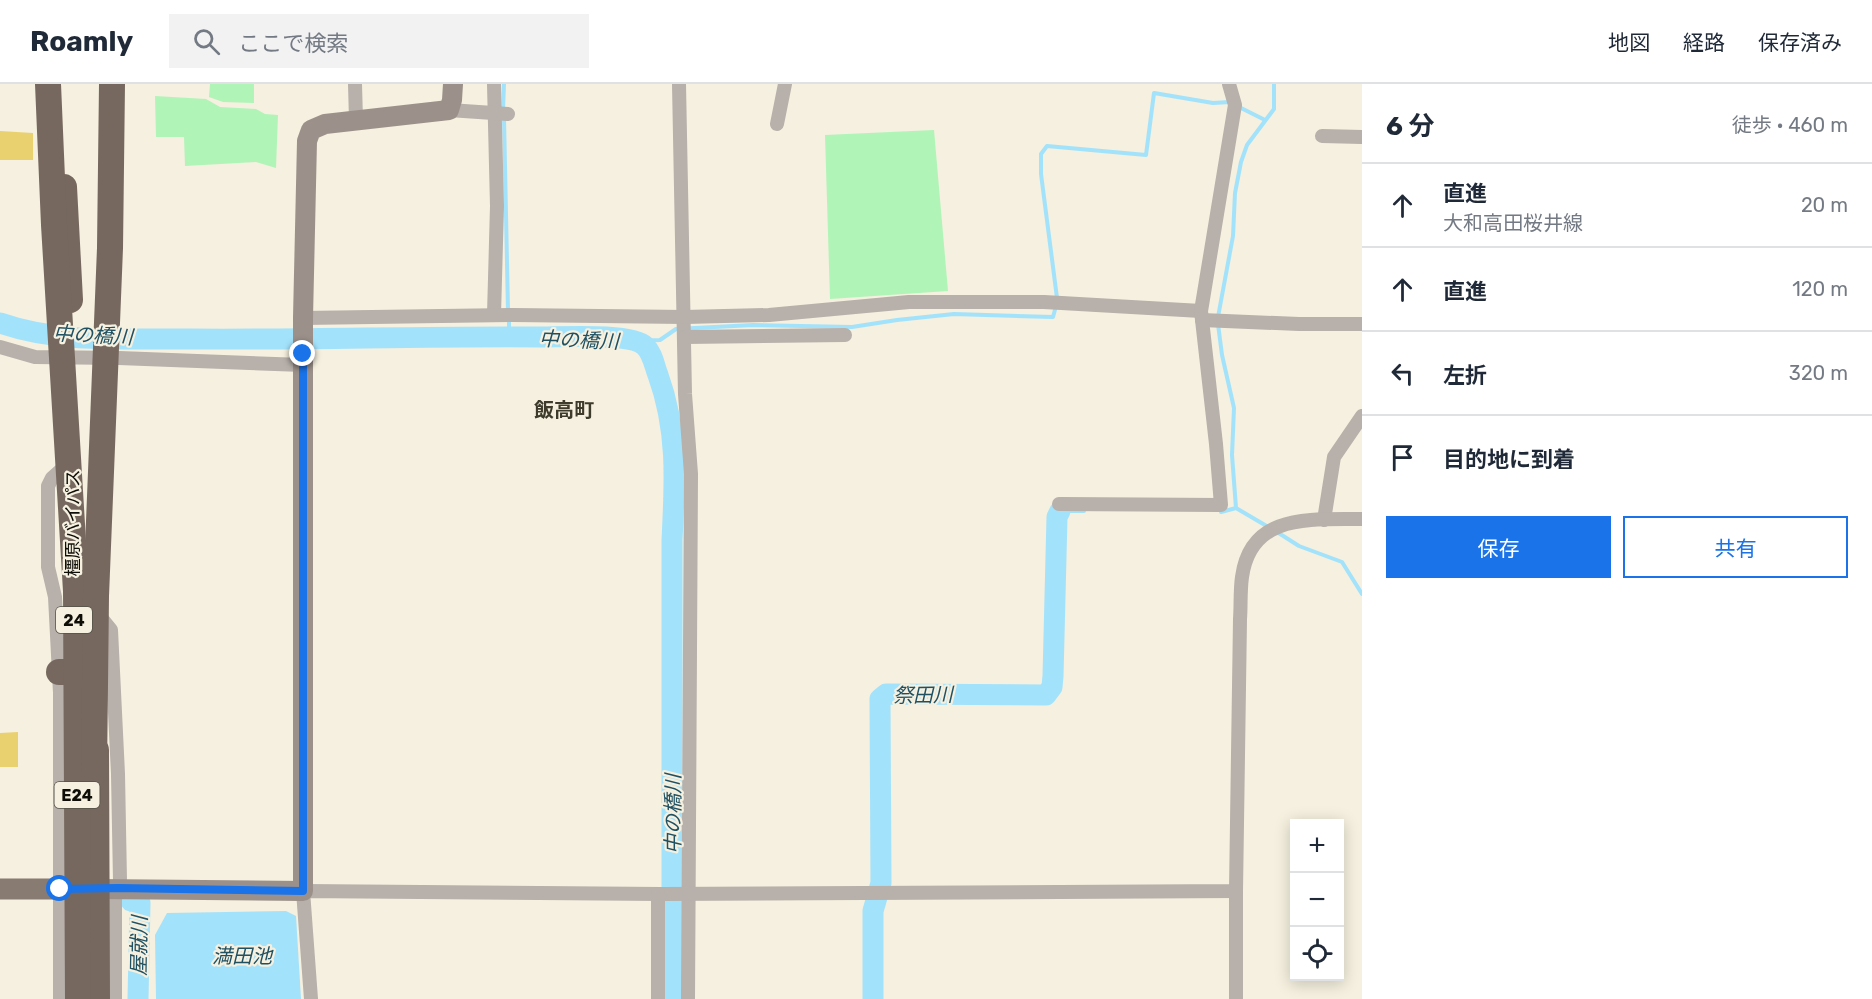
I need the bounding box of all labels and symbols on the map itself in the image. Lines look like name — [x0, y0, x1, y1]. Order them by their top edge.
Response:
water label: 中の橋川 — [52, 321, 136, 349]
water label: 中の橋川 — [539, 327, 621, 353]
route end — [289, 340, 315, 366]
district label: 飯高町 — [534, 398, 594, 422]
street label: 橿原バイパス — [62, 469, 84, 577]
road number: 24 — [56, 607, 92, 633]
water label: 祭田川 — [893, 682, 955, 708]
water label: 中の橋川 — [661, 772, 685, 854]
road number: E24 — [54, 782, 100, 808]
route start — [46, 875, 72, 901]
water label: 屋就川 — [126, 914, 152, 976]
water label: 満田池 — [212, 944, 274, 968]

